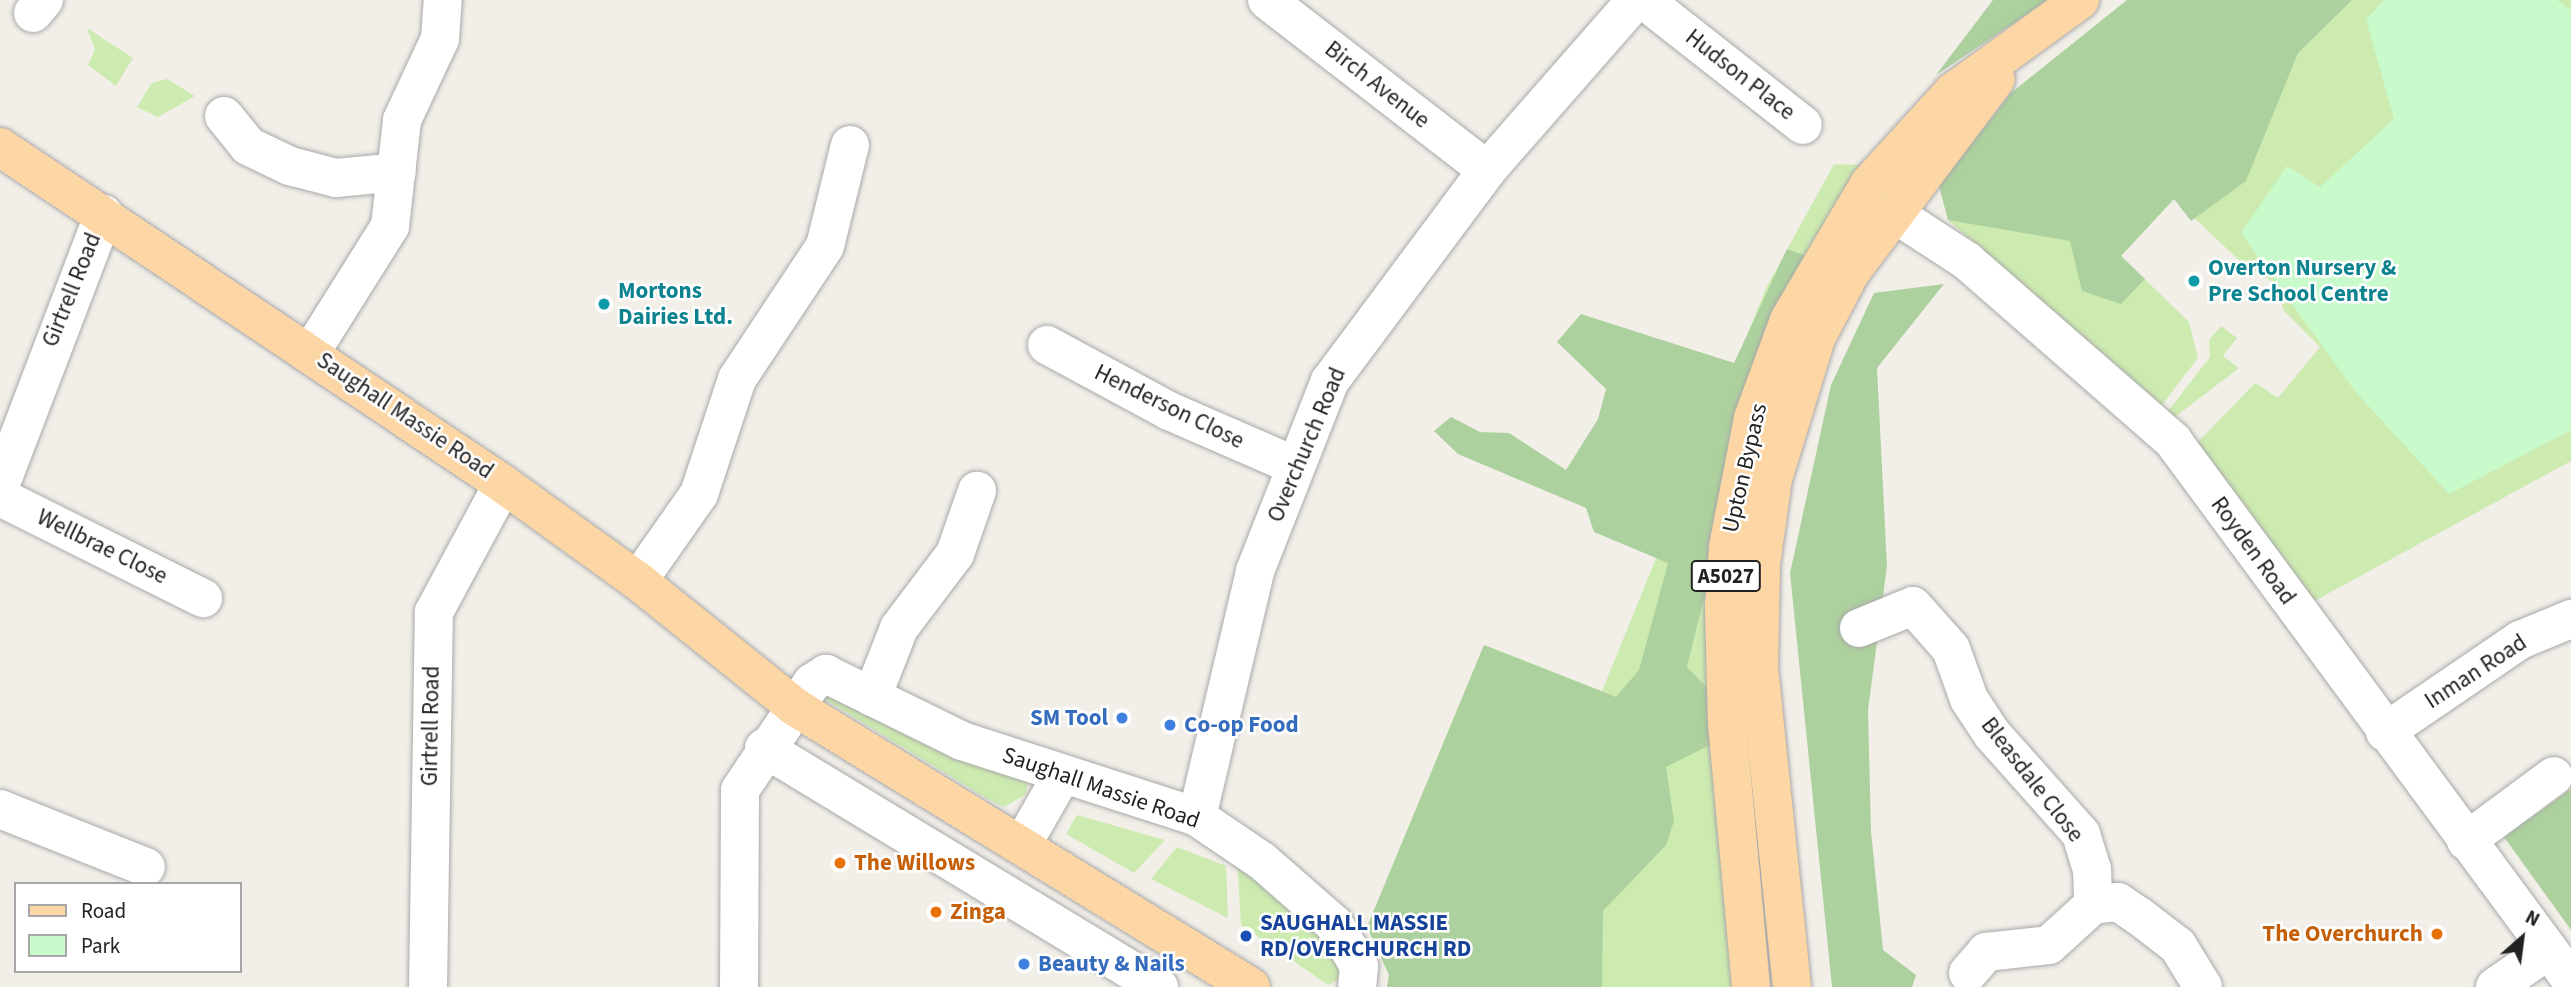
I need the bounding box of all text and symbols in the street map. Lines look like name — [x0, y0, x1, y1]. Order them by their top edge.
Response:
street label: Hudson Place — [1680, 24, 1800, 126]
street label: Birch Avenue — [1319, 36, 1435, 134]
street label: Girtrell Road — [37, 229, 107, 351]
place label: Overton Nursery & Pre School Centre — [2208, 254, 2396, 308]
marker: Overton Nursery & Pre School Centre — [2186, 273, 2202, 289]
place label: Mortons Dairies Ltd. — [618, 277, 733, 331]
marker: Mortons Dairies Ltd. — [596, 296, 612, 312]
street label: Saughall Massie Road — [311, 347, 499, 485]
street label: Henderson Close — [1090, 359, 1248, 455]
street label: Overchurch Road — [1262, 364, 1352, 526]
street label: Upton Bypass — [1717, 401, 1773, 535]
street label: Royden Road — [2205, 492, 2301, 610]
street label: Wellbrae Close — [32, 504, 172, 590]
road number: A5027 — [1689, 558, 1763, 594]
street label: Inman Road — [2420, 629, 2532, 715]
street label: Girtrell Road — [416, 666, 446, 786]
place label: SM Tool — [1030, 704, 1108, 732]
marker: SM Tool — [1114, 710, 1130, 726]
place label: Co-op Food — [1184, 711, 1299, 739]
street label: Bleasdale Close — [1975, 712, 2089, 848]
marker: Co-op Food — [1162, 717, 1178, 733]
street label: Saughall Massie Road — [999, 741, 1203, 835]
place label: The Willows — [854, 849, 975, 877]
marker: The Willows — [832, 855, 848, 871]
legend — [14, 882, 242, 973]
text: Road — [81, 896, 126, 926]
place label: Zinga — [950, 898, 1006, 926]
north arrow — [2487, 903, 2557, 973]
marker: Zinga — [928, 904, 944, 920]
text: N — [2520, 904, 2544, 934]
place label: SAUGHALL MASSIE RD/OVERCHURCH RD — [1260, 909, 1471, 963]
place label: The Overchurch — [2262, 920, 2423, 948]
marker: The Overchurch — [2429, 926, 2445, 942]
marker: SAUGHALL MASSIE RD/OVERCHURCH RD — [1238, 928, 1254, 944]
text: Park — [81, 931, 120, 961]
place label: Beauty & Nails — [1038, 950, 1185, 978]
marker: Beauty & Nails — [1016, 956, 1032, 972]

